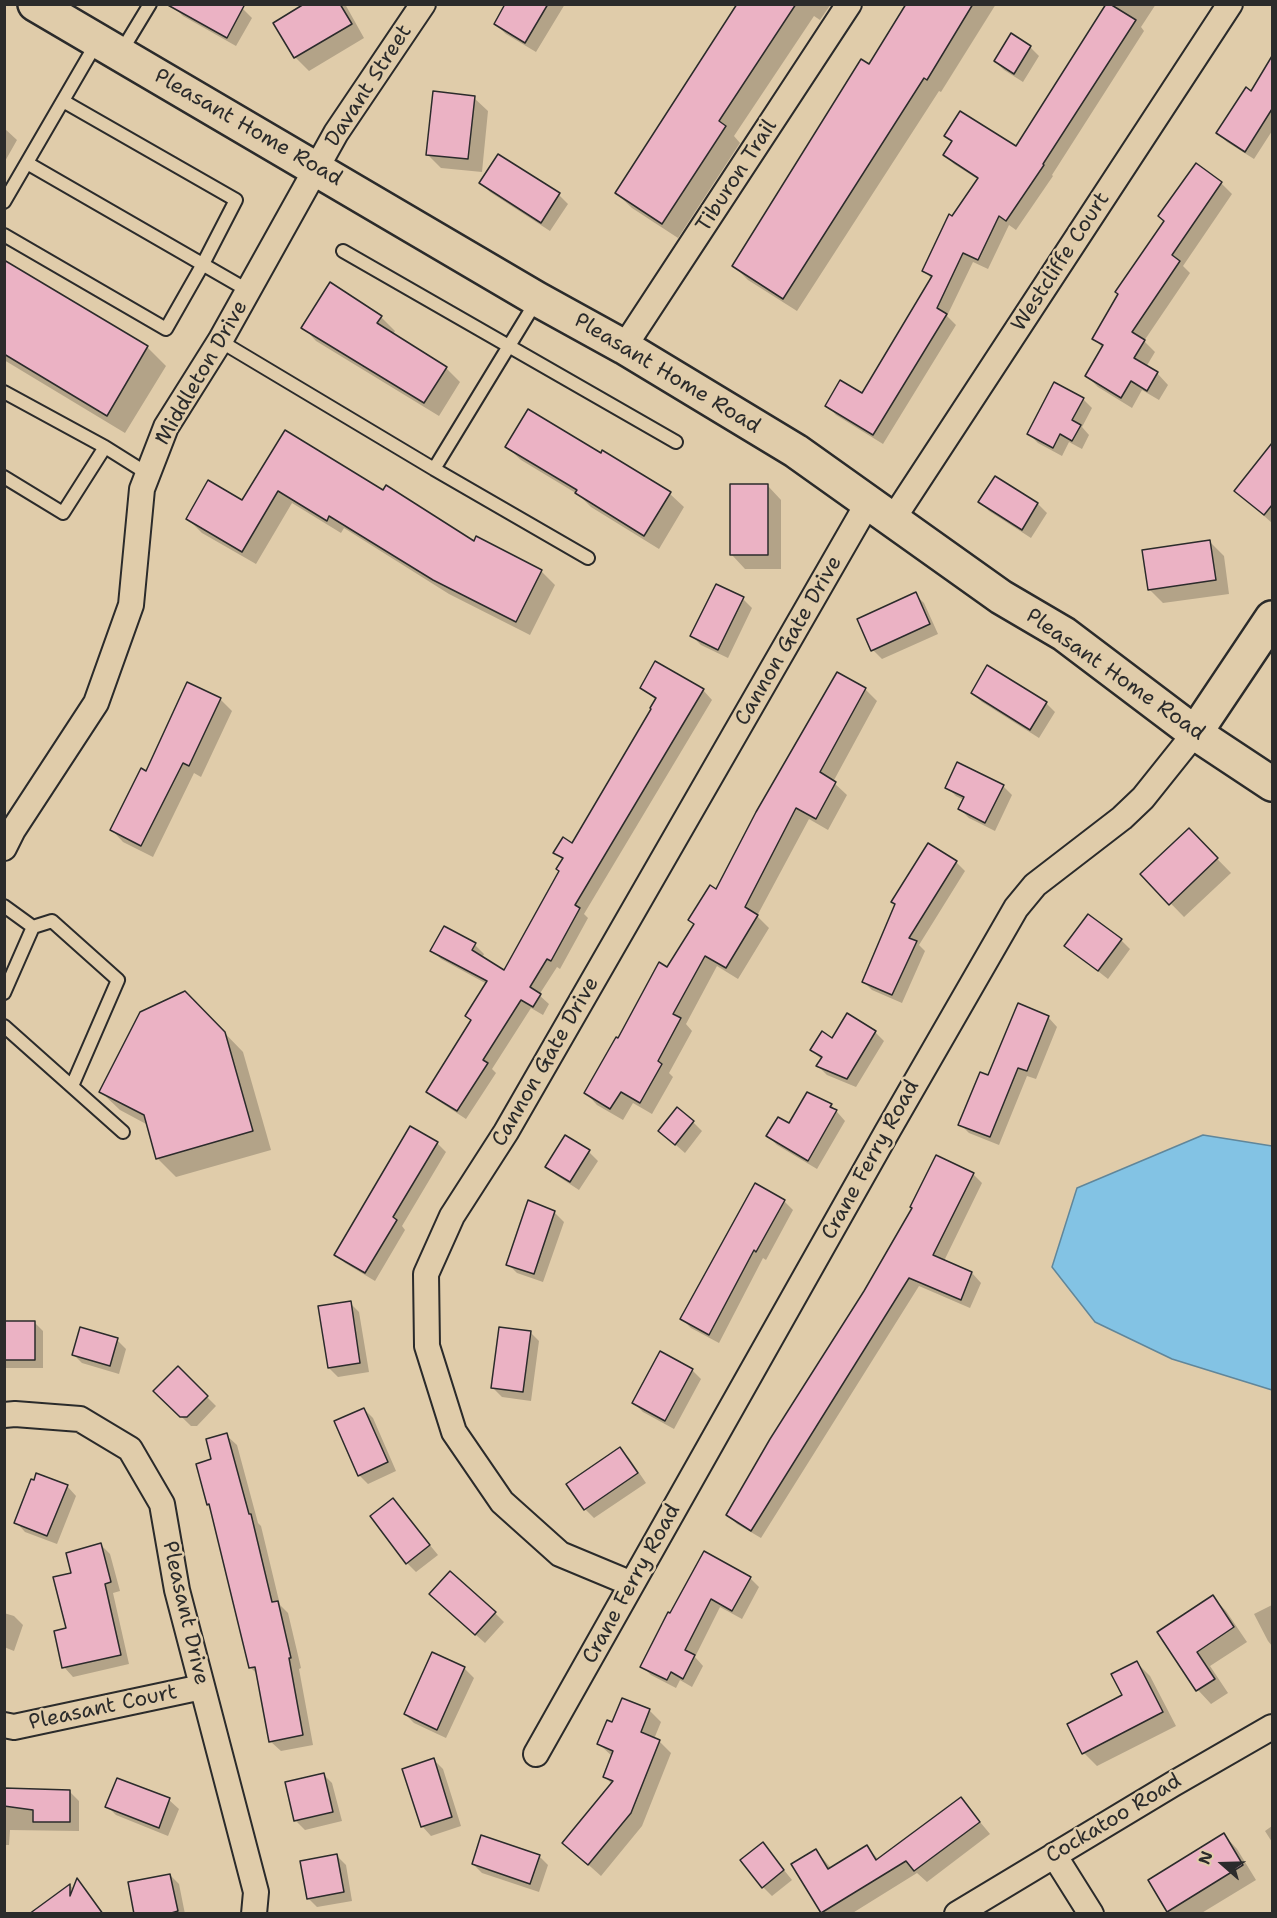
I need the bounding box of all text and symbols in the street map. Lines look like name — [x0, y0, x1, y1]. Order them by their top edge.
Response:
street label: Davant Street — [320, 20, 418, 152]
street label: Pleasant Home Road — [150, 64, 346, 192]
street label: Tiburon Trail — [691, 115, 783, 237]
street label: Westcliffe Court — [1007, 188, 1115, 336]
street label: Middleton Drive — [150, 296, 254, 450]
street label: Pleasant Home Road — [569, 308, 765, 440]
street label: Cannon Gate Drive — [730, 552, 848, 730]
street label: Pleasant Home Road — [1021, 604, 1209, 746]
street label: Cannon Gate Drive — [487, 973, 605, 1151]
street label: Crane Ferry Road — [817, 1076, 925, 1244]
street label: Crane Ferry Road — [578, 1500, 686, 1668]
street label: Pleasant Drive — [156, 1539, 214, 1687]
street label: Pleasant Court — [27, 1680, 179, 1736]
street label: Cockatoo Road — [1042, 1769, 1186, 1869]
north arrow — [1193, 1834, 1253, 1894]
text: N — [1194, 1848, 1218, 1867]

